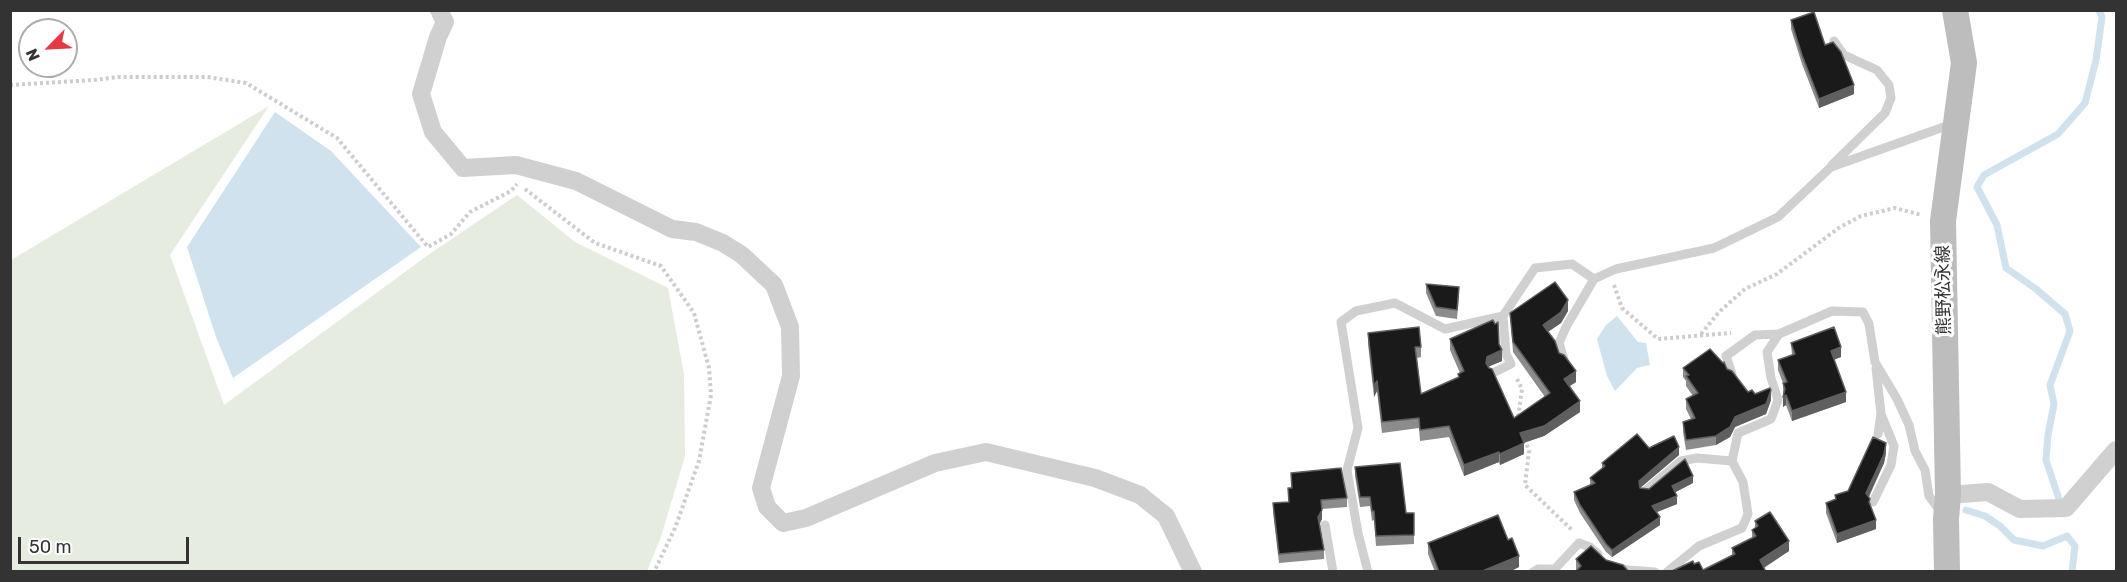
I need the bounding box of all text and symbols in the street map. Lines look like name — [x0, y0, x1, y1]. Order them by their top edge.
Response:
north arrow — [18, 18, 78, 78]
text: N — [22, 46, 44, 64]
street label: 熊野松永線 — [1932, 245, 1956, 335]
scale bar — [21, 525, 192, 563]
text: 50 m — [29, 536, 72, 558]

